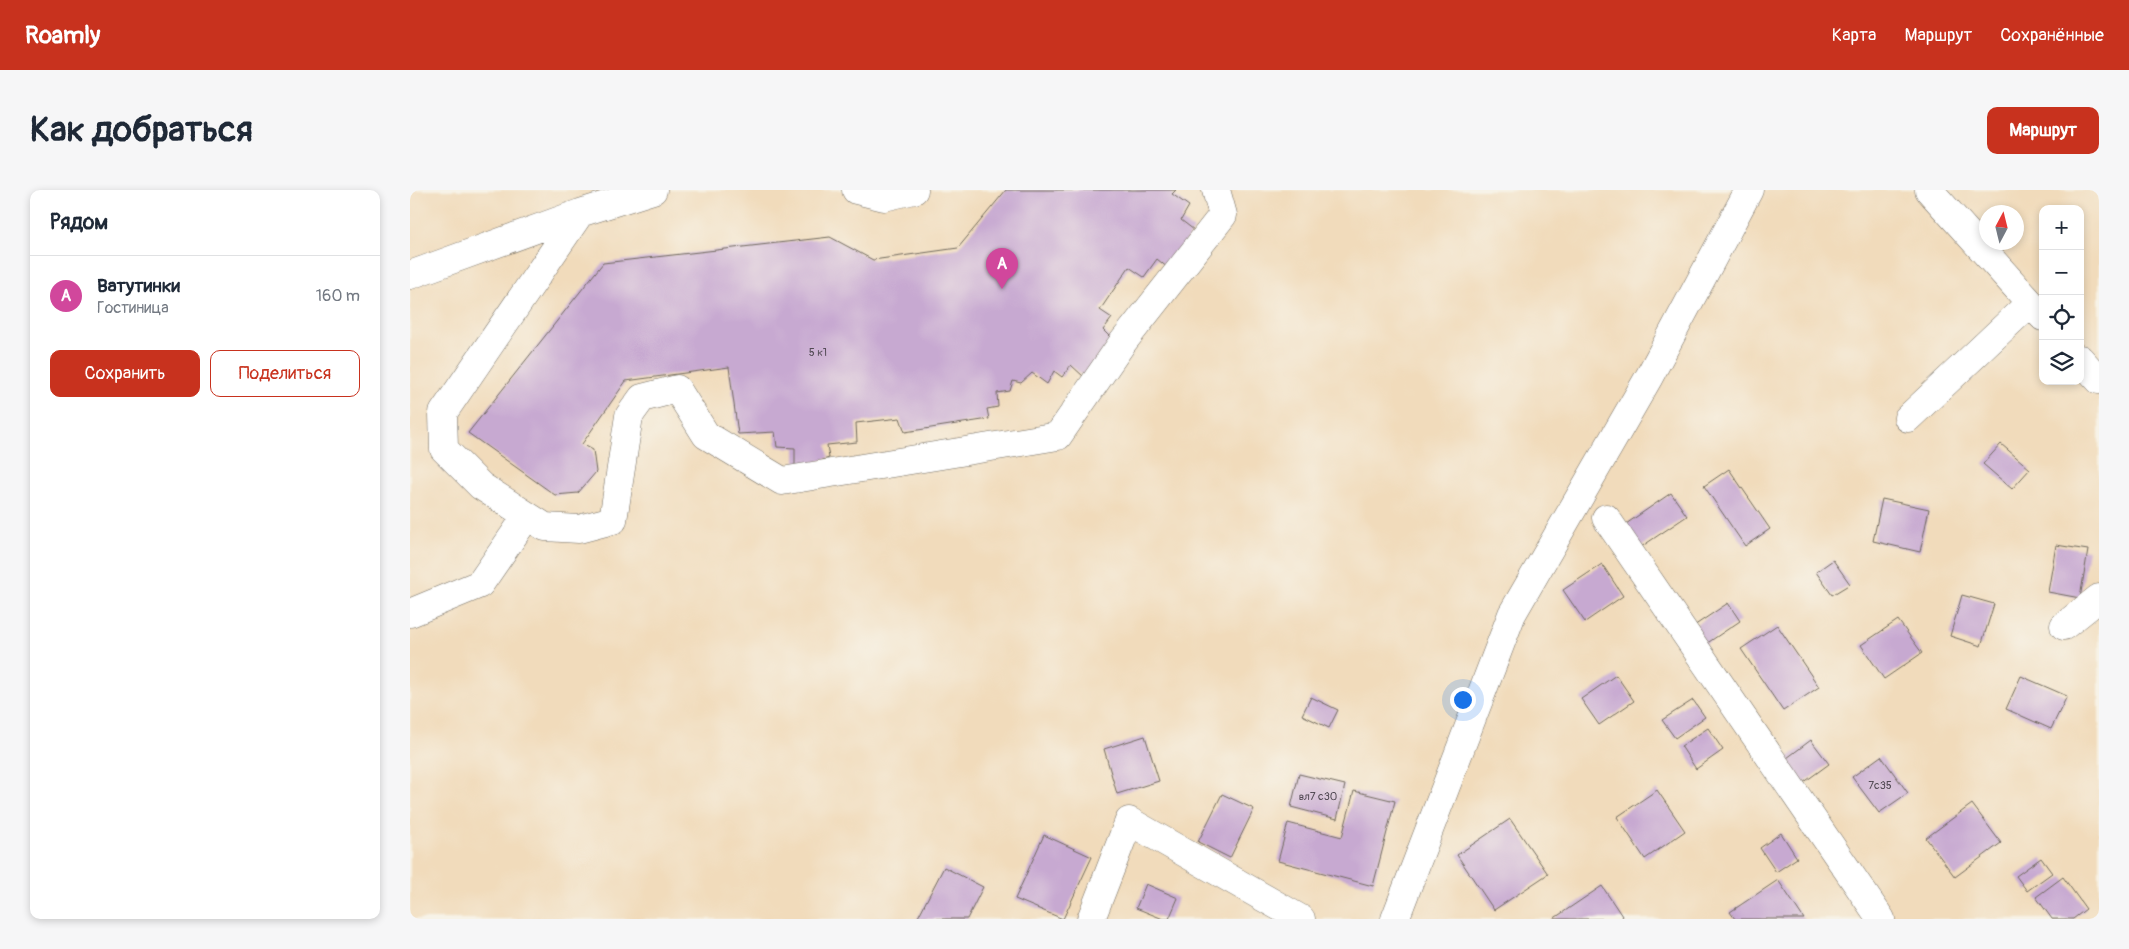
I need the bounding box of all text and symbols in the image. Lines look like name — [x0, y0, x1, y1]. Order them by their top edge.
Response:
text: Roamly — [25, 21, 100, 50]
text: Карта — [1832, 24, 1876, 47]
text: Маршрут — [1904, 24, 1972, 47]
text: Сохранённые — [2000, 24, 2104, 47]
button: Маршрут — [1987, 107, 2099, 154]
text: Как добраться — [30, 108, 253, 152]
north arrow — [1979, 205, 2024, 250]
map controls — [2039, 205, 2084, 385]
button: + — [2039, 205, 2084, 250]
text: Рядом — [50, 209, 108, 236]
pin: A — [986, 248, 1018, 289]
button: − — [2039, 250, 2084, 295]
text: Ватутинки — [97, 274, 180, 298]
text: A — [61, 286, 71, 306]
text: 160 m — [316, 286, 360, 306]
button: locate — [2039, 295, 2084, 340]
text: Гостиница — [97, 298, 169, 318]
button: layers — [2039, 340, 2084, 385]
house number: 5 к1 — [809, 346, 827, 359]
button: Сохранить — [50, 350, 200, 397]
button: Поделиться — [210, 350, 360, 397]
your location — [1450, 687, 1476, 713]
house number: 7с35 — [1868, 779, 1892, 792]
house number: вл7 с30 — [1299, 790, 1337, 803]

